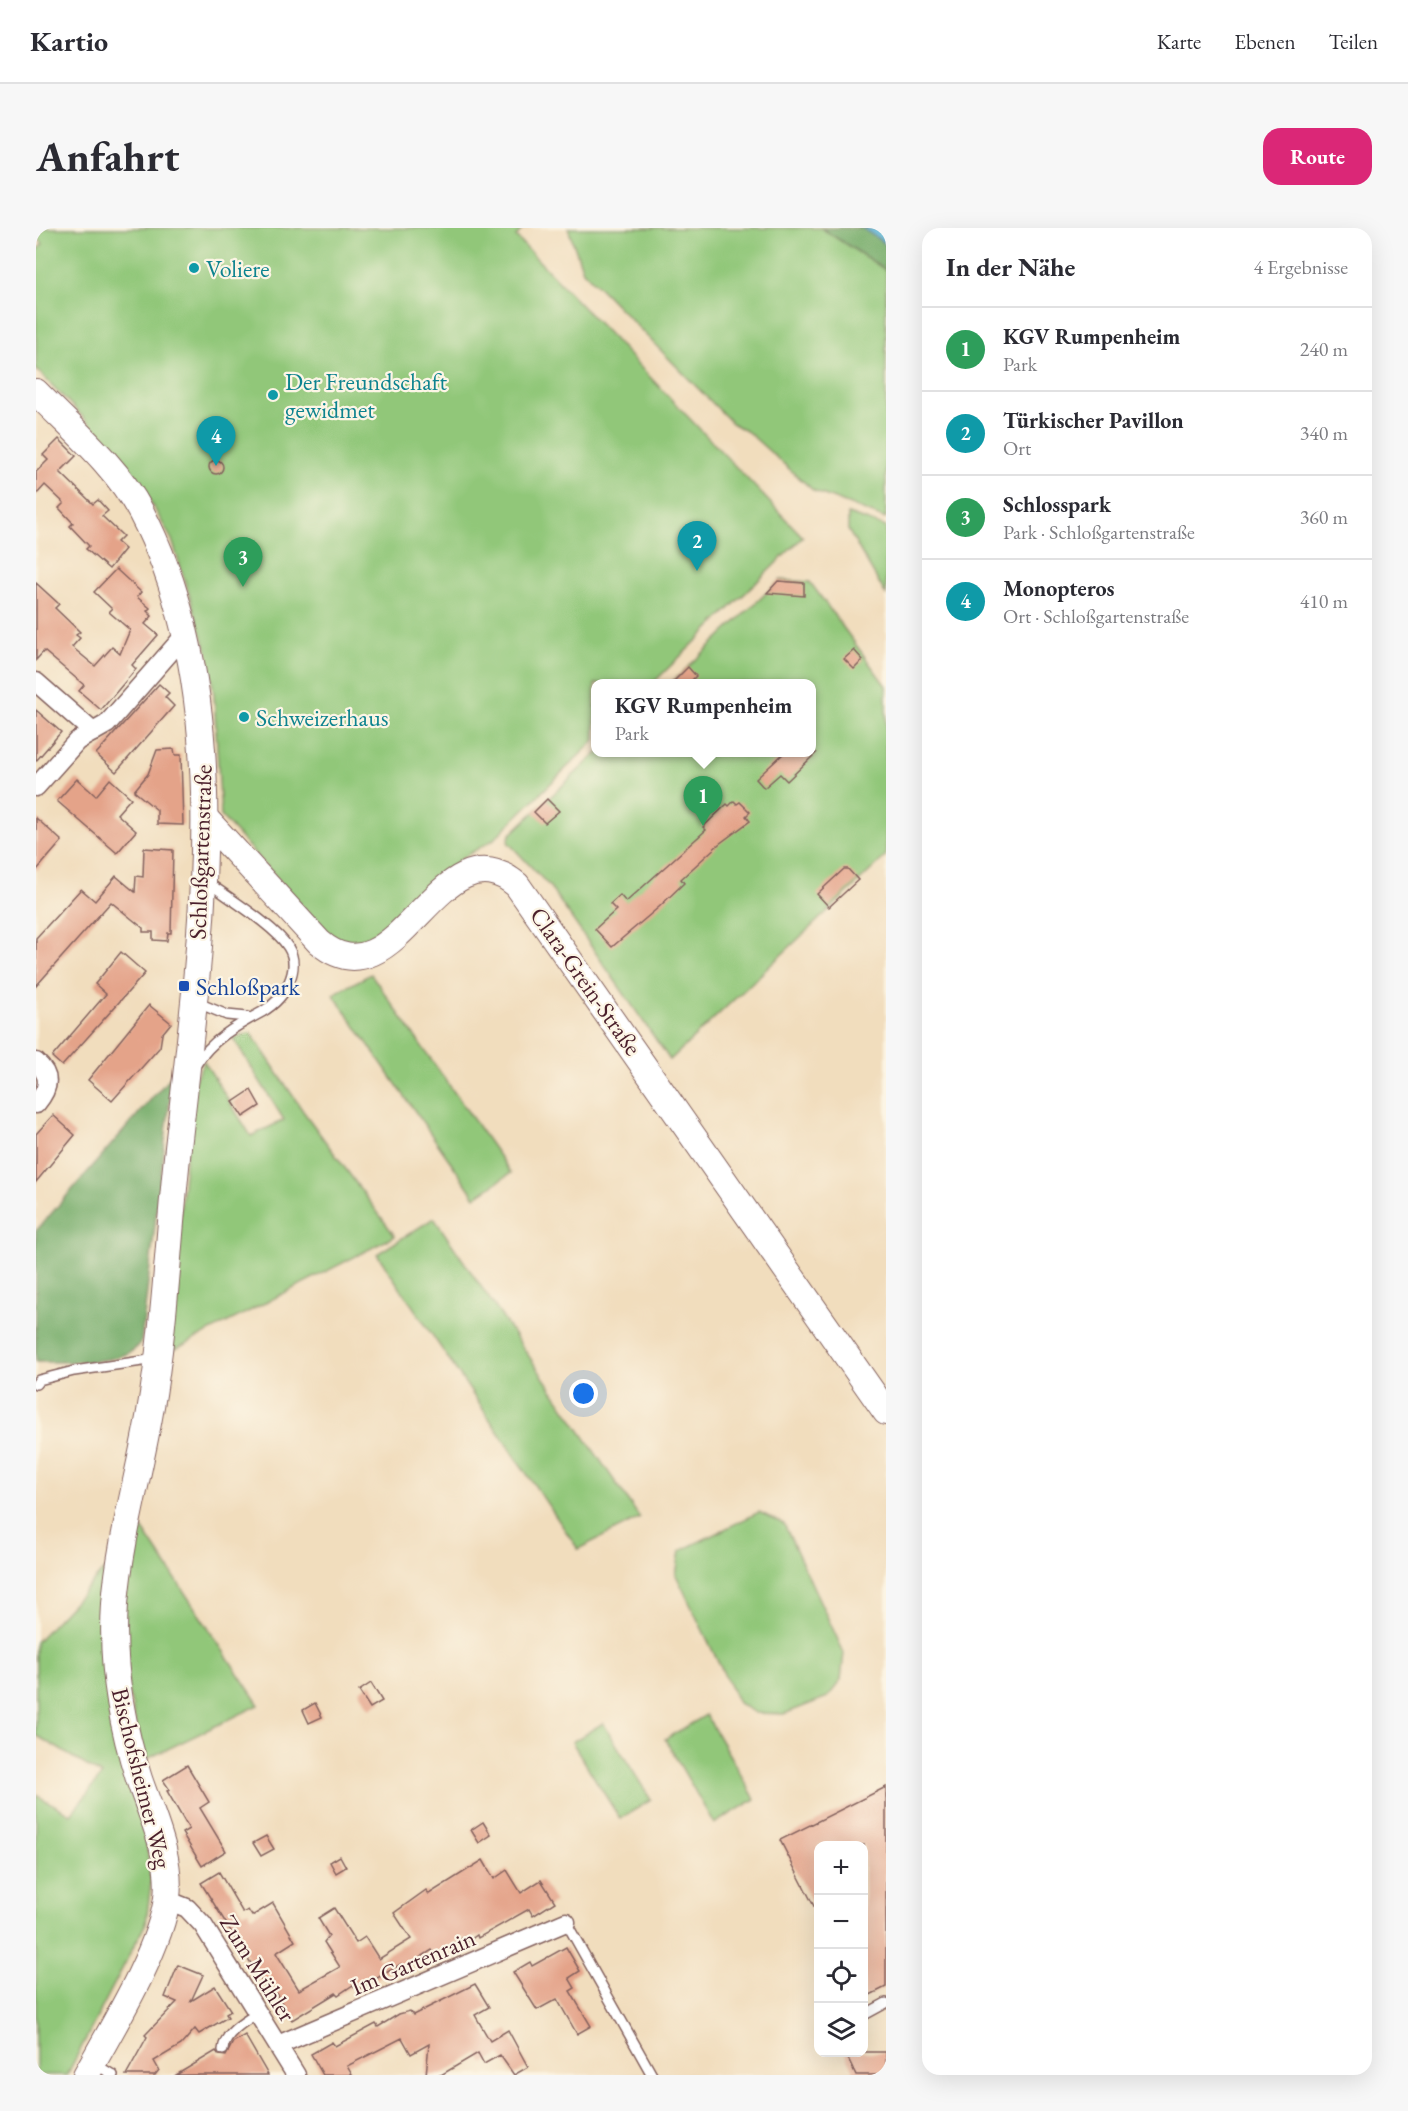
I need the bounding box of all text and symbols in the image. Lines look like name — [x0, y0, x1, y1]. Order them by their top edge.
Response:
text: Kartio — [30, 23, 108, 59]
text: Karte — [1157, 28, 1201, 55]
text: Ebenen — [1234, 28, 1295, 55]
text: Teilen — [1328, 28, 1378, 55]
button: Route — [1263, 128, 1372, 185]
text: Anfahrt — [36, 129, 179, 184]
text: In der Nähe — [946, 250, 1075, 284]
place label: Voliere — [206, 253, 270, 284]
text: 4 Ergebnisse — [1253, 254, 1348, 280]
marker: Voliere — [187, 261, 201, 275]
text: KGV Rumpenheim — [1003, 322, 1180, 351]
text: 1 — [960, 336, 971, 362]
text: 240 m — [1300, 336, 1348, 362]
text: Park — [1003, 351, 1037, 377]
place label: Der Freundschaft gewidmet — [285, 366, 447, 425]
marker: Der Freundschaft gewidmet — [266, 388, 280, 402]
text: Türkischer Pavillon — [1003, 406, 1184, 435]
pin: 4 — [196, 416, 236, 466]
text: 2 — [960, 420, 971, 446]
text: 340 m — [1300, 420, 1348, 446]
text: Ort — [1003, 435, 1031, 461]
text: Schlosspark — [1003, 490, 1111, 519]
text: 3 — [960, 504, 971, 530]
text: 360 m — [1300, 504, 1348, 530]
text: Park · Schloßgartenstraße — [1003, 519, 1195, 545]
pin: 2 — [678, 522, 716, 571]
pin: 3 — [224, 538, 262, 587]
text: Monopteros — [1003, 574, 1115, 603]
text: 4 — [960, 588, 971, 614]
text: 410 m — [1300, 588, 1348, 614]
text: Ort · Schloßgartenstraße — [1003, 603, 1189, 629]
popup — [591, 679, 816, 757]
text: KGV Rumpenheim — [615, 691, 792, 720]
place label: Schweizerhaus — [256, 702, 389, 733]
marker: Schweizerhaus — [237, 710, 251, 724]
text: Park — [615, 720, 649, 746]
street label: Schloßgartenstraße — [181, 764, 219, 940]
pin: 1 — [684, 776, 722, 826]
street label: Clara-Grein-Straße — [523, 901, 649, 1061]
place label: Schloßpark — [196, 971, 301, 1002]
marker: Schloßpark — [177, 979, 191, 993]
your location — [569, 1379, 598, 1408]
street label: Bischofsheimer Weg — [105, 1685, 180, 1872]
map controls — [814, 1841, 868, 2057]
button: + — [814, 1841, 868, 1895]
button: − — [814, 1895, 868, 1949]
street label: Zum Mühler — [213, 1909, 303, 2027]
street label: Im Gartenrain — [346, 1922, 480, 2002]
button: locate — [814, 1949, 868, 2003]
button: layers — [814, 2003, 868, 2057]

